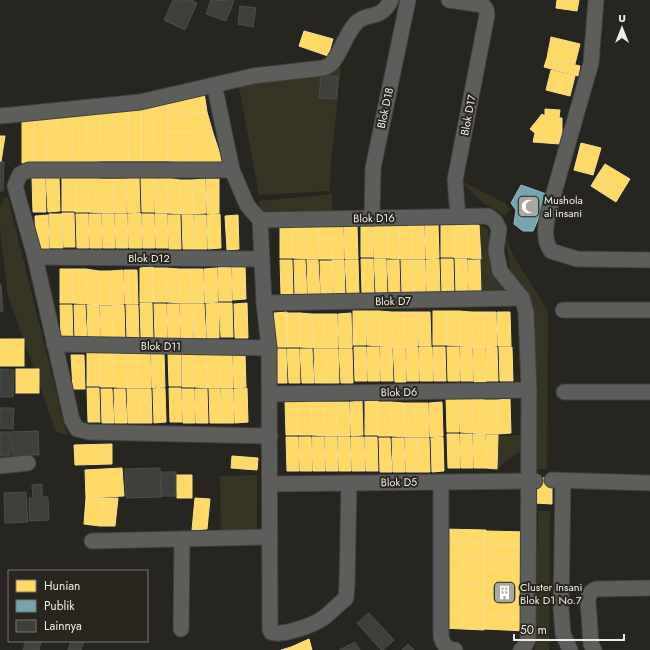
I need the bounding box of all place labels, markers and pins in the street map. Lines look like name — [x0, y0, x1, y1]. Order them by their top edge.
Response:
place label: Mushola al insani — [544, 192, 583, 221]
mosque icon: Mushola al insani — [516, 193, 542, 219]
place label: Cluster Insani Blok D1 No.7 — [520, 579, 583, 608]
building icon: Cluster Insani Blok D1 No.7 — [492, 580, 518, 606]

